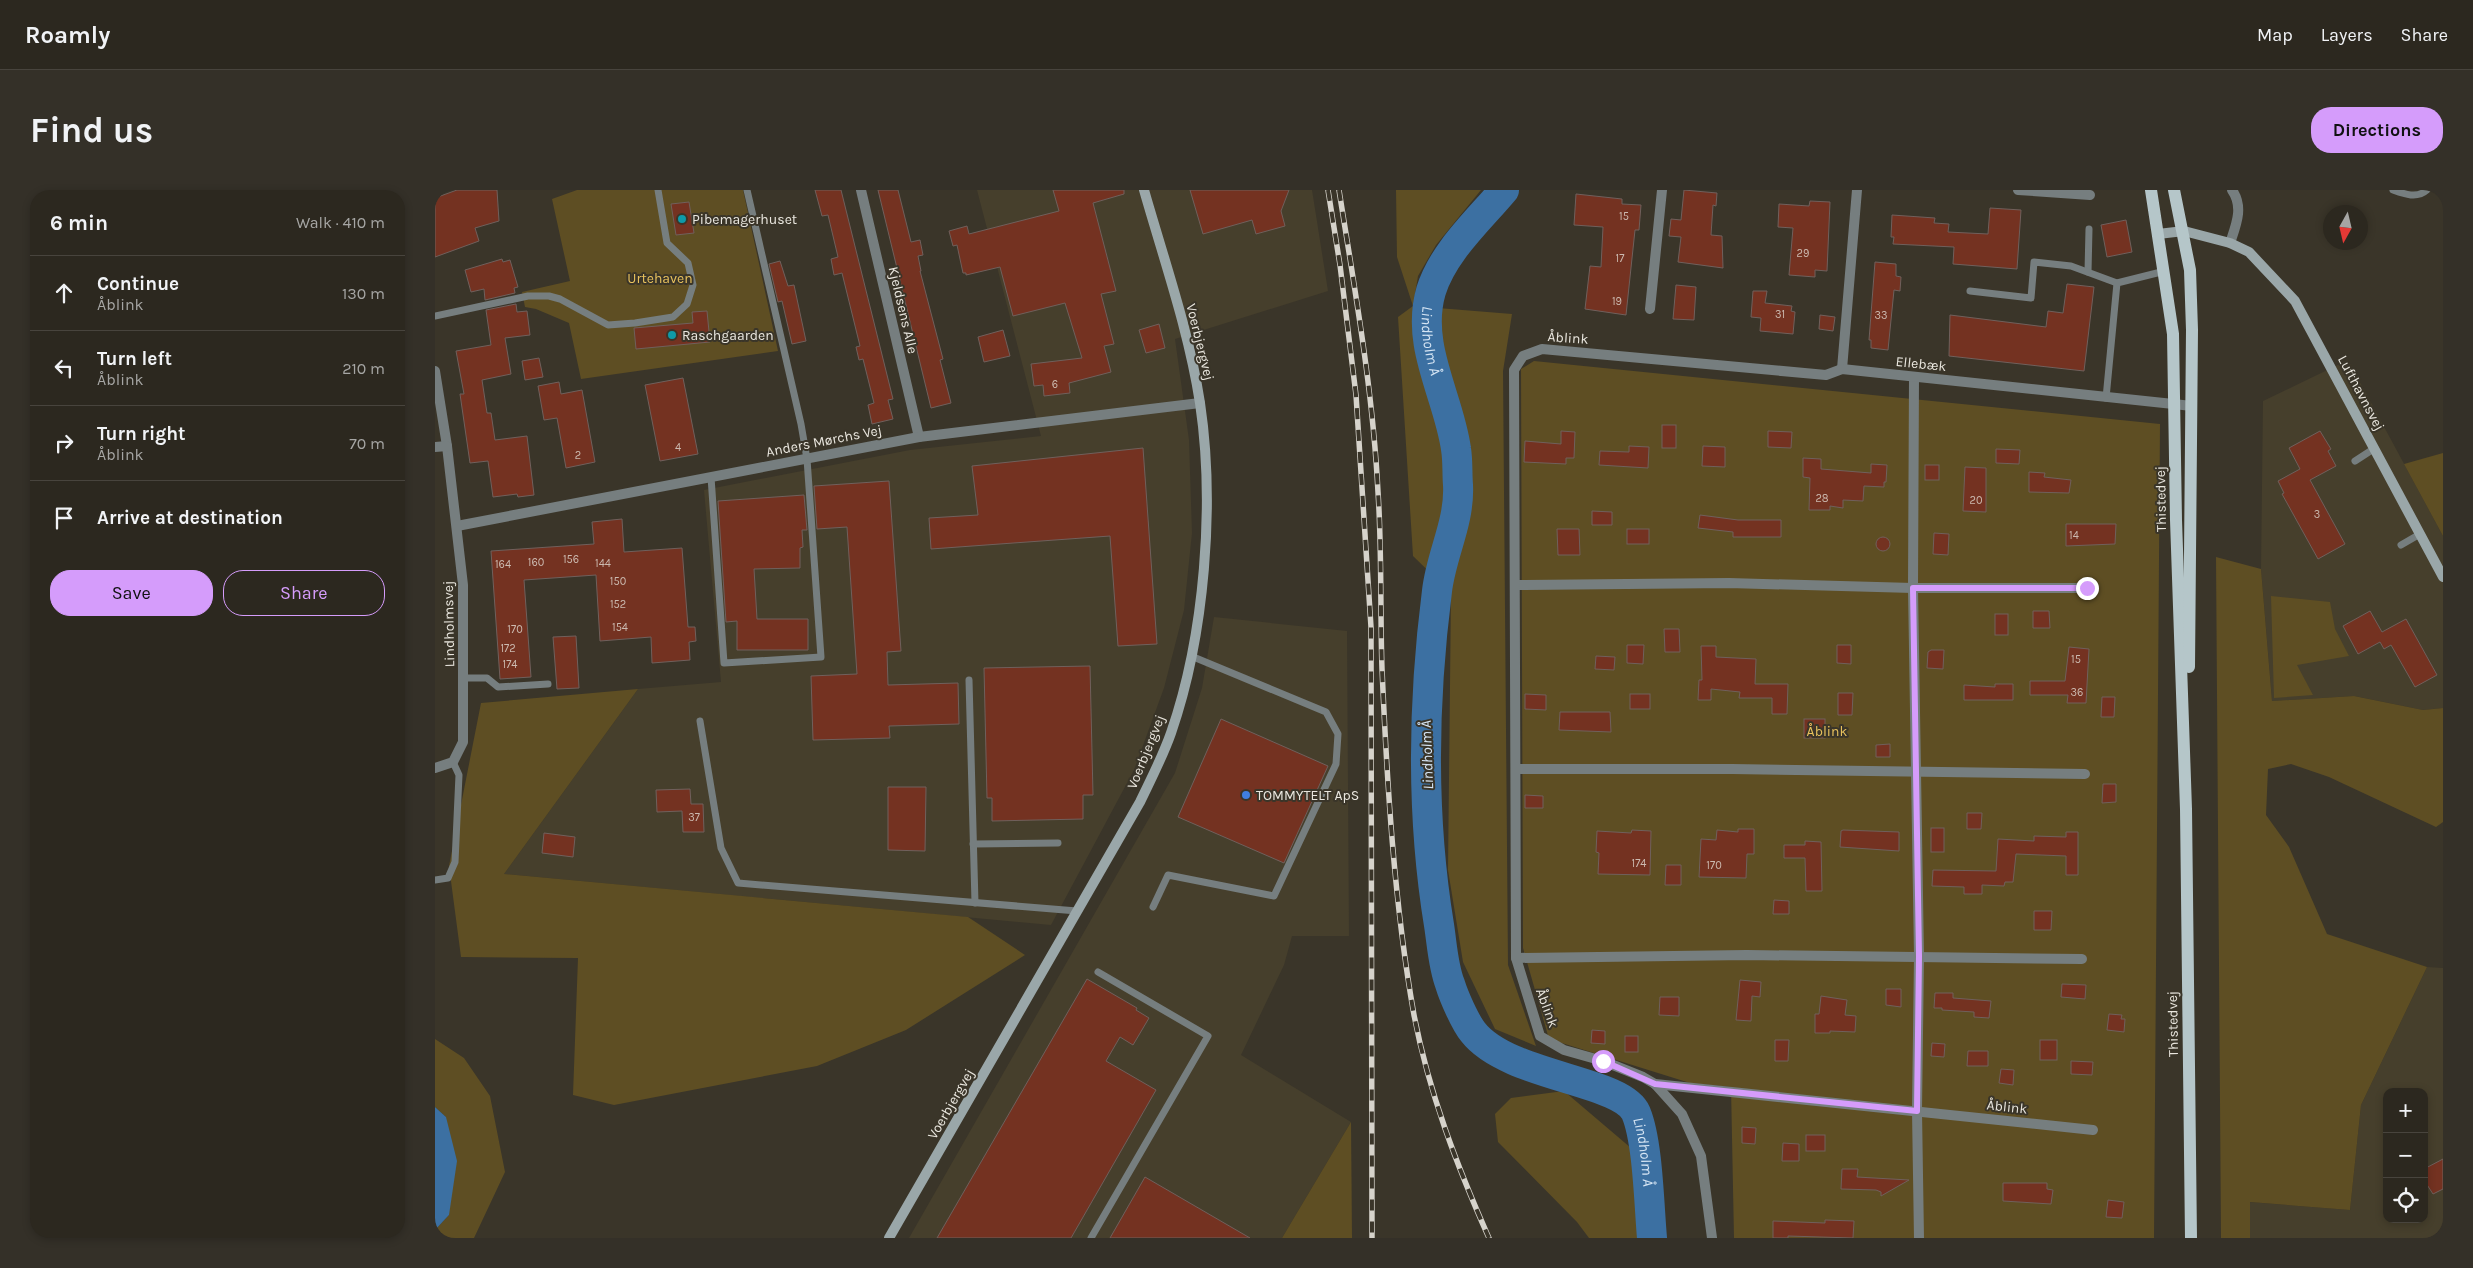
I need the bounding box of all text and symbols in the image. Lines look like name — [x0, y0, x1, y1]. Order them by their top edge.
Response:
text: Roamly — [25, 21, 110, 49]
text: Map — [2257, 24, 2293, 46]
text: Layers — [2321, 24, 2373, 46]
text: Share — [2401, 24, 2448, 46]
button: Directions — [2311, 107, 2443, 153]
text: Find us — [30, 110, 153, 151]
north arrow — [2323, 205, 2368, 250]
house number: 15 — [1619, 210, 1629, 223]
text: 6 min — [50, 211, 108, 235]
place label: Pibemagerhuset — [692, 211, 797, 228]
text: Walk · 410 m — [296, 213, 385, 232]
marker: Pibemagerhuset — [676, 213, 688, 225]
house number: 29 — [1797, 247, 1809, 260]
house number: 17 — [1616, 252, 1624, 265]
street label: Kjeldsens Alle — [885, 265, 921, 355]
park label: Urtehaven — [627, 270, 693, 287]
text: Continue — [97, 273, 179, 295]
icon: ahead — [50, 279, 78, 307]
text: 130 m — [342, 284, 385, 303]
text: Åblink — [97, 295, 144, 314]
house number: 19 — [1612, 295, 1622, 308]
street label: Voerbjergvej — [1182, 302, 1218, 382]
water label: Lindholm Å — [1418, 305, 1445, 378]
house number: 31 — [1775, 308, 1785, 321]
house number: 33 — [1875, 309, 1888, 322]
place label: Raschgaarden — [682, 327, 774, 344]
street label: Åblink — [1547, 328, 1589, 348]
marker: Raschgaarden — [666, 329, 678, 341]
text: Turn left — [97, 348, 172, 370]
street label: Lufthavnsvej — [2334, 352, 2388, 434]
street label: Ellebæk — [1895, 353, 1947, 375]
icon: left — [50, 354, 78, 382]
text: 210 m — [342, 359, 385, 378]
text: Åblink — [97, 370, 144, 389]
house number: 6 — [1052, 378, 1058, 391]
street label: Anders Mørchs Vej — [765, 421, 883, 461]
text: Turn right — [97, 423, 186, 445]
icon: right — [50, 429, 78, 457]
text: 70 m — [349, 434, 385, 453]
house number: 4 — [675, 441, 681, 454]
text: Åblink — [97, 445, 144, 464]
house number: 2 — [575, 449, 581, 462]
street label: Thistedvej — [2152, 466, 2170, 532]
house number: 28 — [1815, 492, 1829, 505]
house number: 20 — [1970, 494, 1982, 507]
icon: arrive — [50, 504, 78, 532]
text: Arrive at destination — [97, 507, 283, 529]
house number: 3 — [2314, 508, 2320, 521]
house number: 14 — [2069, 529, 2079, 542]
house number: 156 — [563, 553, 579, 566]
house number: 160 — [528, 556, 544, 569]
house number: 144 — [595, 557, 611, 570]
house number: 164 — [495, 558, 511, 571]
button: Save — [50, 570, 213, 616]
button: Share — [223, 570, 385, 616]
house number: 150 — [610, 575, 626, 588]
route end — [2076, 577, 2099, 600]
street label: Lindholmsvej — [440, 581, 458, 667]
house number: 152 — [610, 598, 626, 611]
house number: 154 — [612, 621, 628, 634]
house number: 170 — [507, 623, 523, 636]
house number: 172 — [500, 642, 516, 655]
house number: 15 — [2071, 653, 2081, 666]
house number: 174 — [503, 658, 517, 671]
house number: 36 — [2071, 686, 2083, 699]
street label: Voerbjergvej — [1123, 712, 1169, 792]
water label: Lindholm Å — [1417, 720, 1437, 790]
park label: Åblink — [1807, 723, 1847, 740]
place label: TOMMYTELT ApS — [1256, 787, 1359, 804]
marker: TOMMYTELT ApS — [1240, 789, 1252, 801]
house number: 37 — [688, 811, 700, 824]
house number: 174 — [1632, 857, 1646, 870]
house number: 170 — [1706, 859, 1722, 872]
street label: Åblink — [1532, 986, 1562, 1030]
street label: Thistedvej — [2164, 991, 2182, 1057]
route start — [1592, 1050, 1615, 1073]
street label: Voerbjergvej — [924, 1066, 978, 1142]
map controls — [2383, 1088, 2428, 1223]
button: + — [2383, 1088, 2428, 1133]
street label: Åblink — [1986, 1096, 2028, 1118]
water label: Lindholm Å — [1629, 1115, 1657, 1187]
button: − — [2383, 1133, 2428, 1178]
button: locate — [2383, 1178, 2428, 1223]

